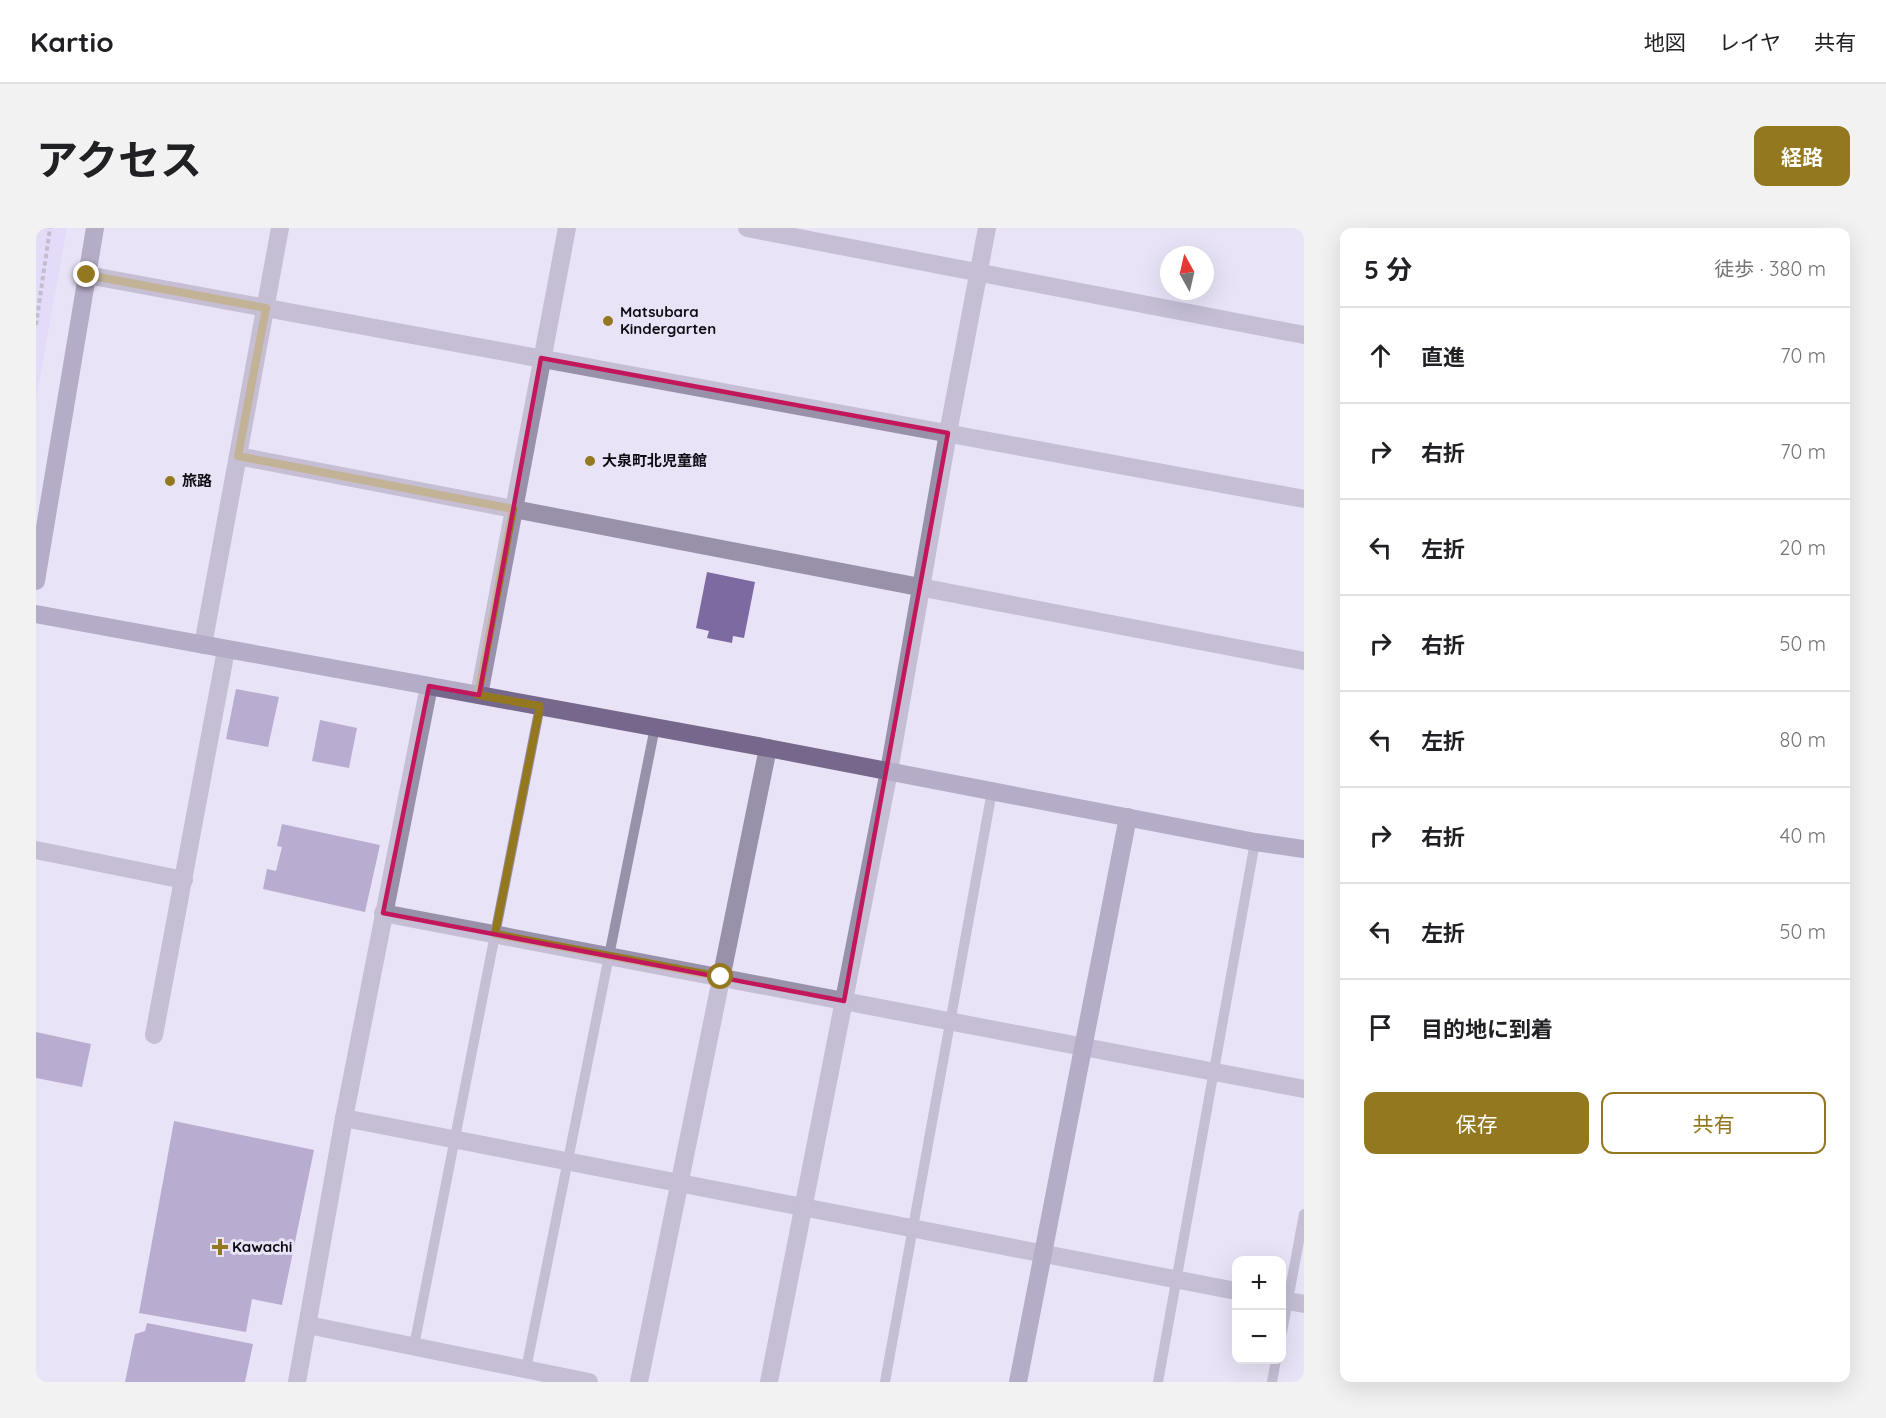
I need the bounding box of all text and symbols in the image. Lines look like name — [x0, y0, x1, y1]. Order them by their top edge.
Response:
text: Kartio — [30, 24, 114, 59]
text: 地図 — [1644, 29, 1686, 55]
text: レイヤ — [1719, 29, 1781, 55]
text: 共有 — [1814, 29, 1856, 55]
button: 経路 — [1754, 126, 1850, 186]
text: アクセス — [36, 133, 202, 186]
north arrow — [1160, 246, 1214, 300]
text: 5 分 — [1364, 253, 1412, 286]
text: 徒歩 · 380 m — [1714, 256, 1826, 281]
route end — [73, 261, 99, 287]
place label: Matsubara Kindergarten — [620, 302, 716, 338]
marker: Matsubara Kindergarten — [601, 314, 615, 328]
icon: ahead — [1364, 339, 1397, 372]
text: 直進 — [1421, 343, 1465, 371]
text: 70 m — [1780, 343, 1826, 368]
icon: right — [1364, 435, 1397, 468]
text: 右折 — [1421, 439, 1465, 467]
text: 70 m — [1780, 439, 1826, 464]
place label: 大泉町北児童館 — [602, 451, 707, 470]
marker: 大泉町北児童館 — [583, 454, 597, 468]
place label: 旅路 — [182, 471, 212, 490]
marker: 旅路 — [163, 474, 177, 488]
icon: left — [1364, 531, 1397, 564]
text: 左折 — [1421, 535, 1465, 563]
text: 20 m — [1779, 535, 1826, 560]
icon: right — [1364, 627, 1397, 660]
text: 右折 — [1421, 631, 1465, 659]
text: 50 m — [1780, 631, 1826, 656]
icon: left — [1364, 723, 1397, 756]
text: 左折 — [1421, 727, 1465, 755]
text: 80 m — [1780, 727, 1826, 752]
icon: right — [1364, 819, 1397, 852]
text: 右折 — [1421, 823, 1465, 851]
text: 40 m — [1780, 823, 1826, 848]
icon: left — [1364, 915, 1397, 948]
text: 左折 — [1421, 919, 1465, 947]
text: 50 m — [1780, 919, 1826, 944]
route start — [707, 963, 733, 989]
icon: arrive — [1364, 1011, 1397, 1044]
text: 目的地に到着 — [1421, 1015, 1553, 1043]
button: 保存 — [1364, 1092, 1589, 1154]
button: 共有 — [1601, 1092, 1826, 1154]
place label: Kawachi — [232, 1237, 292, 1256]
marker: Kawachi — [213, 1240, 227, 1254]
map controls — [1232, 1256, 1286, 1364]
button: + — [1232, 1256, 1286, 1310]
button: − — [1232, 1310, 1286, 1364]

